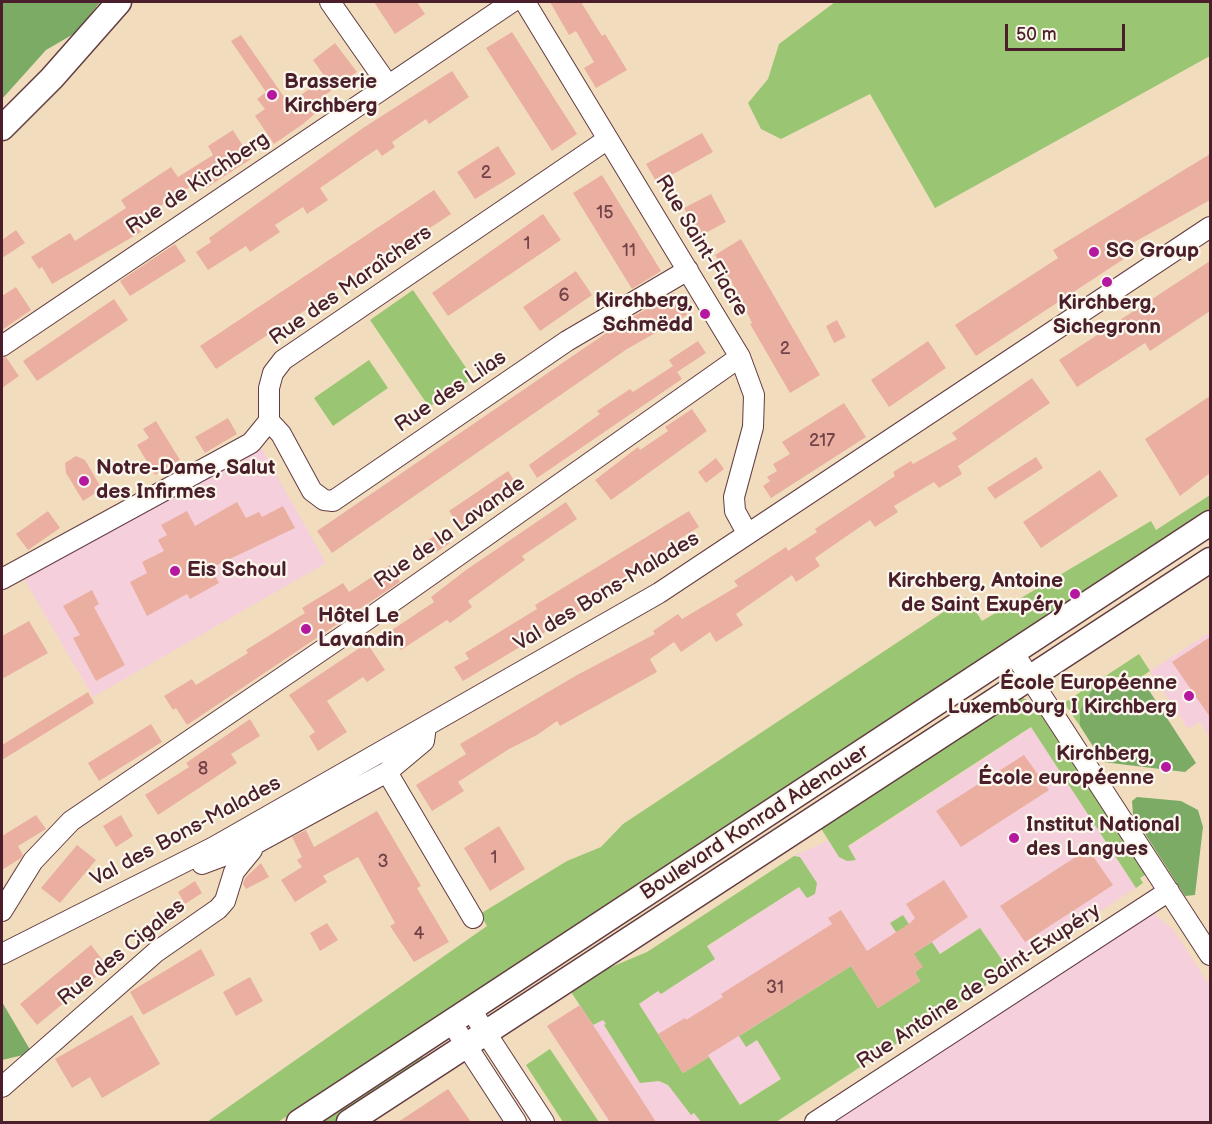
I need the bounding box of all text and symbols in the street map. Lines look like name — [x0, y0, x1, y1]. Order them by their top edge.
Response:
scale bar — [1008, 12, 1128, 50]
text: 50 m — [1016, 24, 1057, 45]
place label: Brasserie Kirchberg — [284, 70, 377, 120]
marker: Brasserie Kirchberg — [265, 88, 279, 102]
street label: Rue de Kirchberg — [122, 127, 274, 241]
house number: 2 — [481, 162, 491, 184]
street label: Rue Saint-Fiacre — [649, 171, 753, 321]
house number: 15 — [596, 202, 614, 224]
street label: Rue des Maraîchers — [265, 220, 437, 352]
house number: 1 — [524, 233, 530, 255]
place label: SG Group — [1106, 239, 1199, 265]
house number: 11 — [622, 240, 636, 262]
marker: SG Group — [1087, 245, 1101, 259]
marker: Kirchberg, Sichegronn — [1100, 275, 1114, 289]
house number: 6 — [559, 285, 569, 307]
place label: Kirchberg, Schmëdd — [595, 289, 693, 339]
place label: Kirchberg, Sichegronn — [1053, 291, 1161, 341]
marker: Kirchberg, Schmëdd — [698, 307, 712, 321]
house number: 2 — [780, 338, 790, 360]
street label: Rue des Lilas — [390, 345, 512, 439]
house number: 217 — [809, 430, 835, 452]
place label: Notre-Dame, Salut des Infirmes — [96, 456, 275, 506]
street label: Rue de la Lavande — [370, 472, 530, 594]
marker: Notre-Dame, Salut des Infirmes — [77, 474, 91, 488]
street label: Val des Bons-Malades — [510, 527, 704, 657]
place label: Eis Schoul — [187, 558, 287, 584]
marker: Eis Schoul — [168, 564, 182, 578]
place label: Kirchberg, Antoine de Saint Exupéry — [888, 569, 1063, 619]
marker: Kirchberg, Antoine de Saint Exupéry — [1068, 587, 1082, 601]
place label: Hôtel Le Lavandin — [318, 604, 404, 654]
marker: Hôtel Le Lavandin — [299, 622, 313, 636]
place label: École Européenne Luxembourg I Kirchberg — [948, 671, 1177, 721]
marker: École Européenne Luxembourg I Kirchberg — [1182, 689, 1196, 703]
street label: Boulevard Konrad Adenauer — [636, 740, 874, 906]
place label: Kirchberg, École européenne — [978, 742, 1154, 792]
house number: 8 — [198, 758, 208, 780]
marker: Kirchberg, École européenne — [1159, 760, 1173, 774]
street label: Val des Bons-Malades — [87, 771, 285, 893]
place label: Institut National des Langues — [1026, 813, 1180, 863]
marker: Institut National des Langues — [1007, 831, 1021, 845]
house number: 1 — [491, 847, 497, 869]
house number: 3 — [377, 851, 389, 873]
street label: Rue des Cigales — [53, 894, 191, 1012]
street label: Rue Antoine de Saint-Exupéry — [852, 899, 1106, 1075]
house number: 4 — [414, 923, 424, 945]
house number: 31 — [766, 977, 784, 999]

